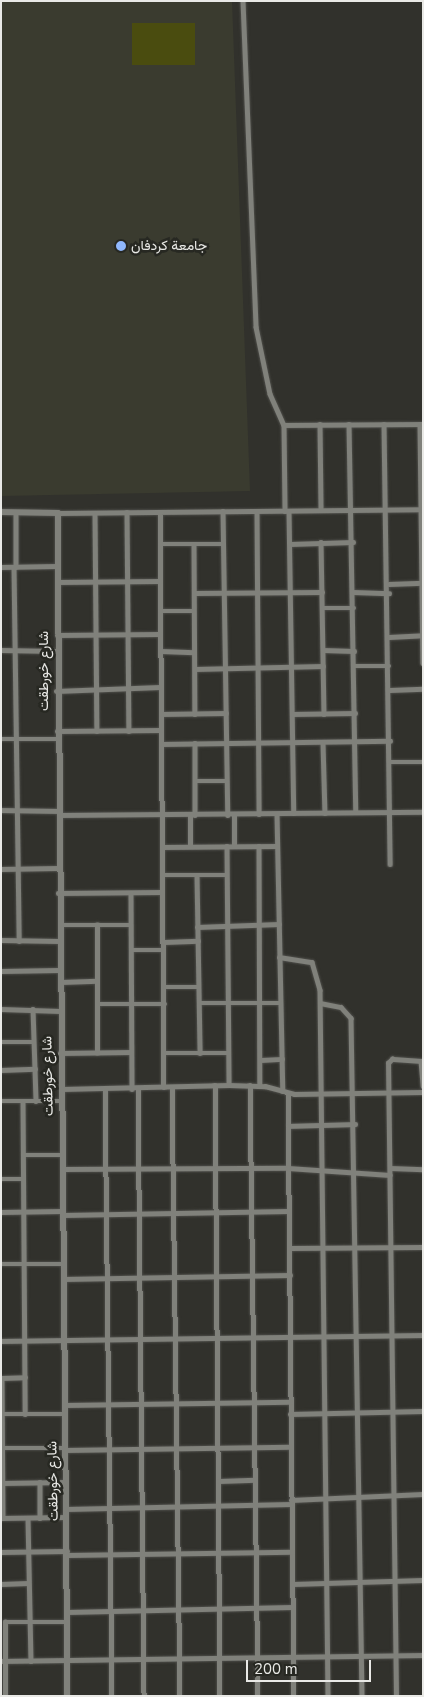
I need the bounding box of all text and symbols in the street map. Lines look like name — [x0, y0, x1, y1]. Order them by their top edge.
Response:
place label: جامعة كردفان — [131, 238, 207, 254]
marker: جامعة كردفان — [115, 240, 127, 252]
street label: شارع خورطقت — [36, 631, 52, 711]
street label: شارع خورطقت — [39, 1036, 57, 1116]
street label: شارع خورطقت — [44, 1441, 62, 1521]
scale bar — [249, 1650, 374, 1682]
text: 200 m — [254, 1659, 298, 1679]

